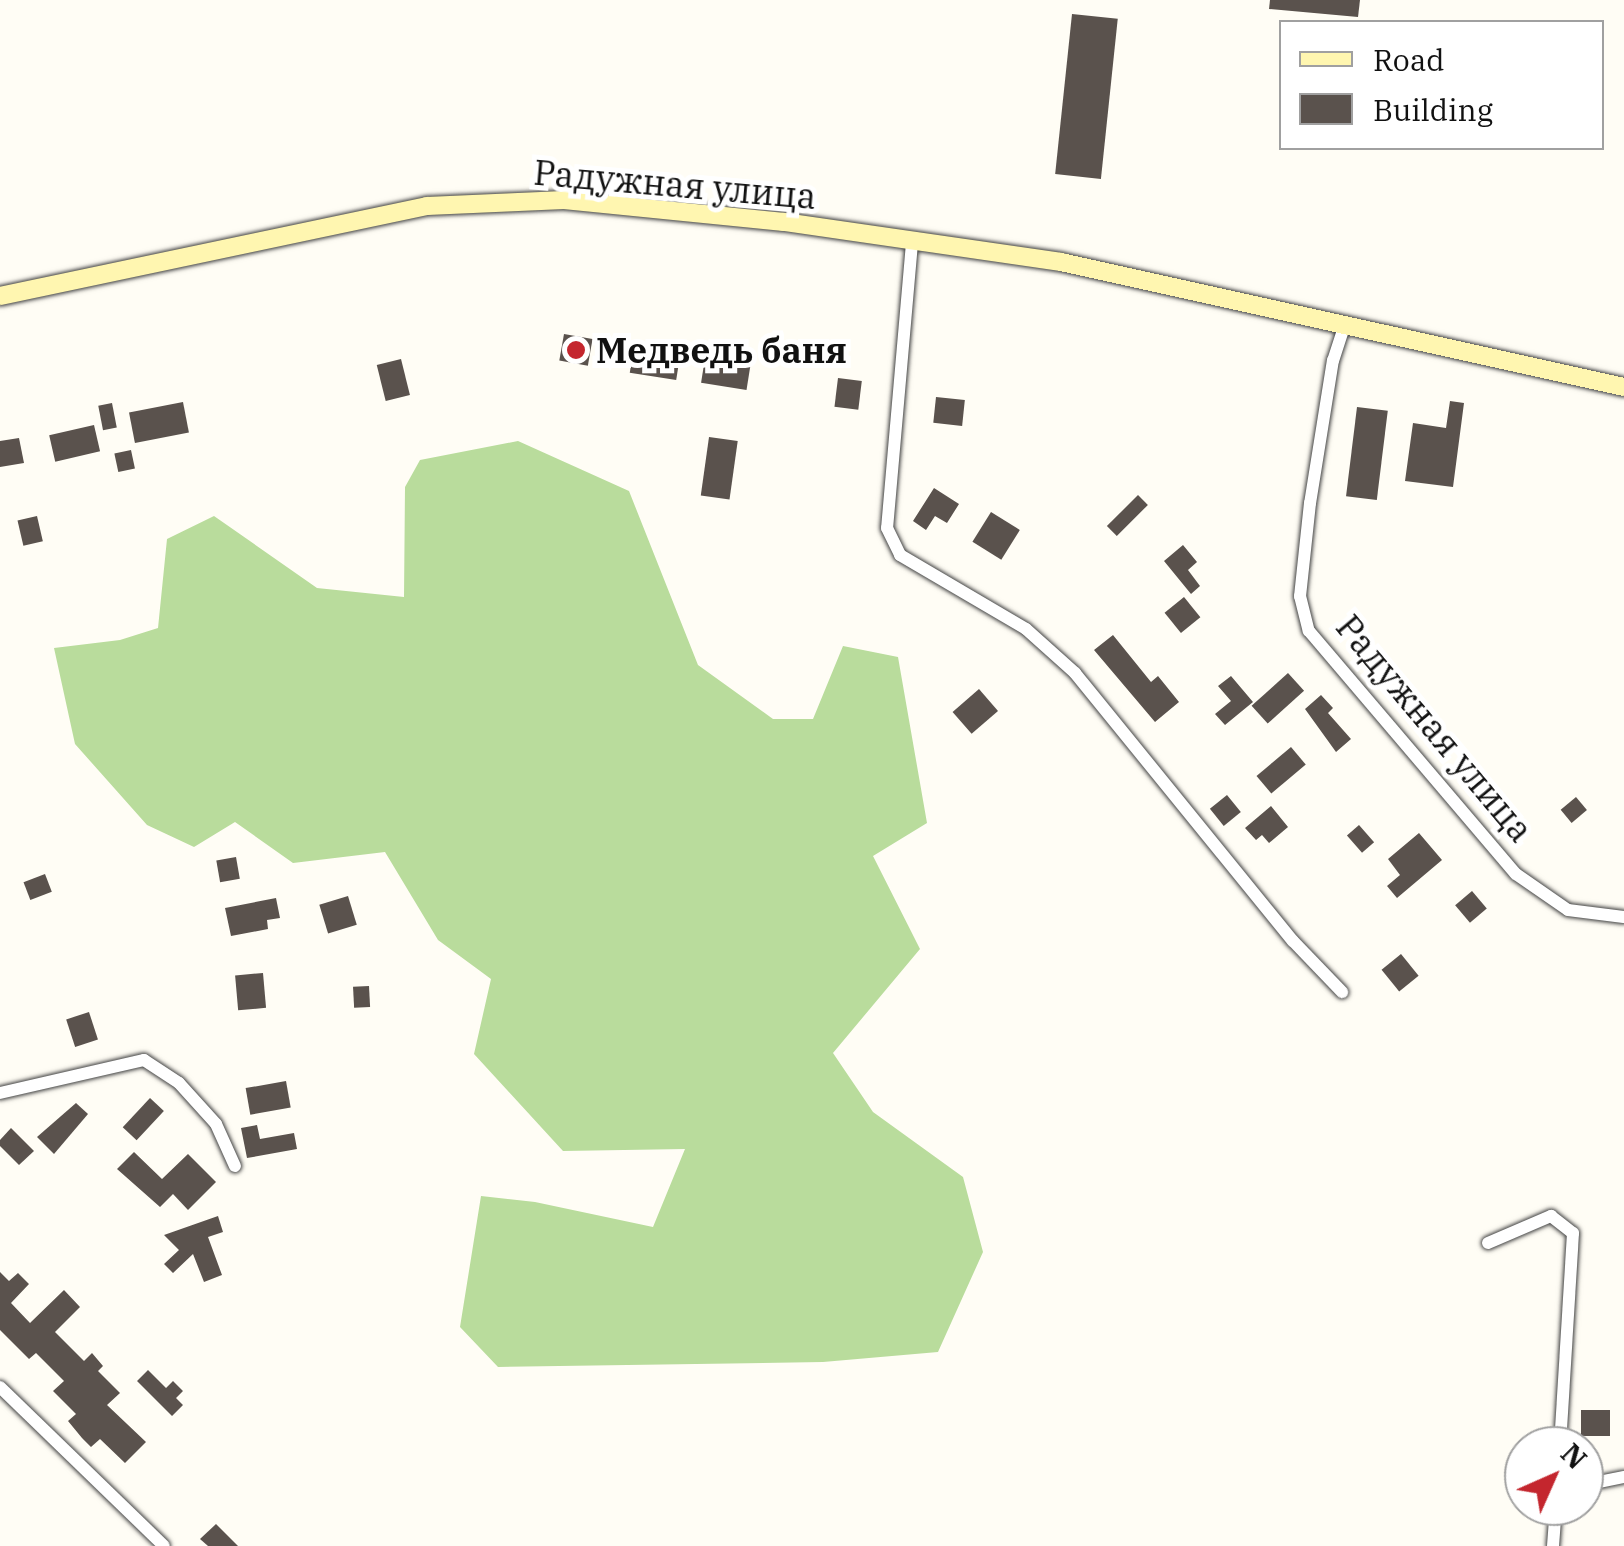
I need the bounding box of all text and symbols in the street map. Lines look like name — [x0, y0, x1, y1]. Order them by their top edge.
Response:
legend — [1279, 20, 1604, 150]
text: Road — [1373, 40, 1445, 79]
text: Building — [1373, 90, 1493, 129]
street label: Радужная улица — [532, 151, 818, 217]
place label: Медведь баня — [596, 329, 847, 371]
marker: Медведь баня — [565, 339, 587, 361]
street label: Радужная улица — [1328, 606, 1542, 850]
north arrow — [1504, 1426, 1604, 1526]
text: N — [1553, 1435, 1595, 1477]

